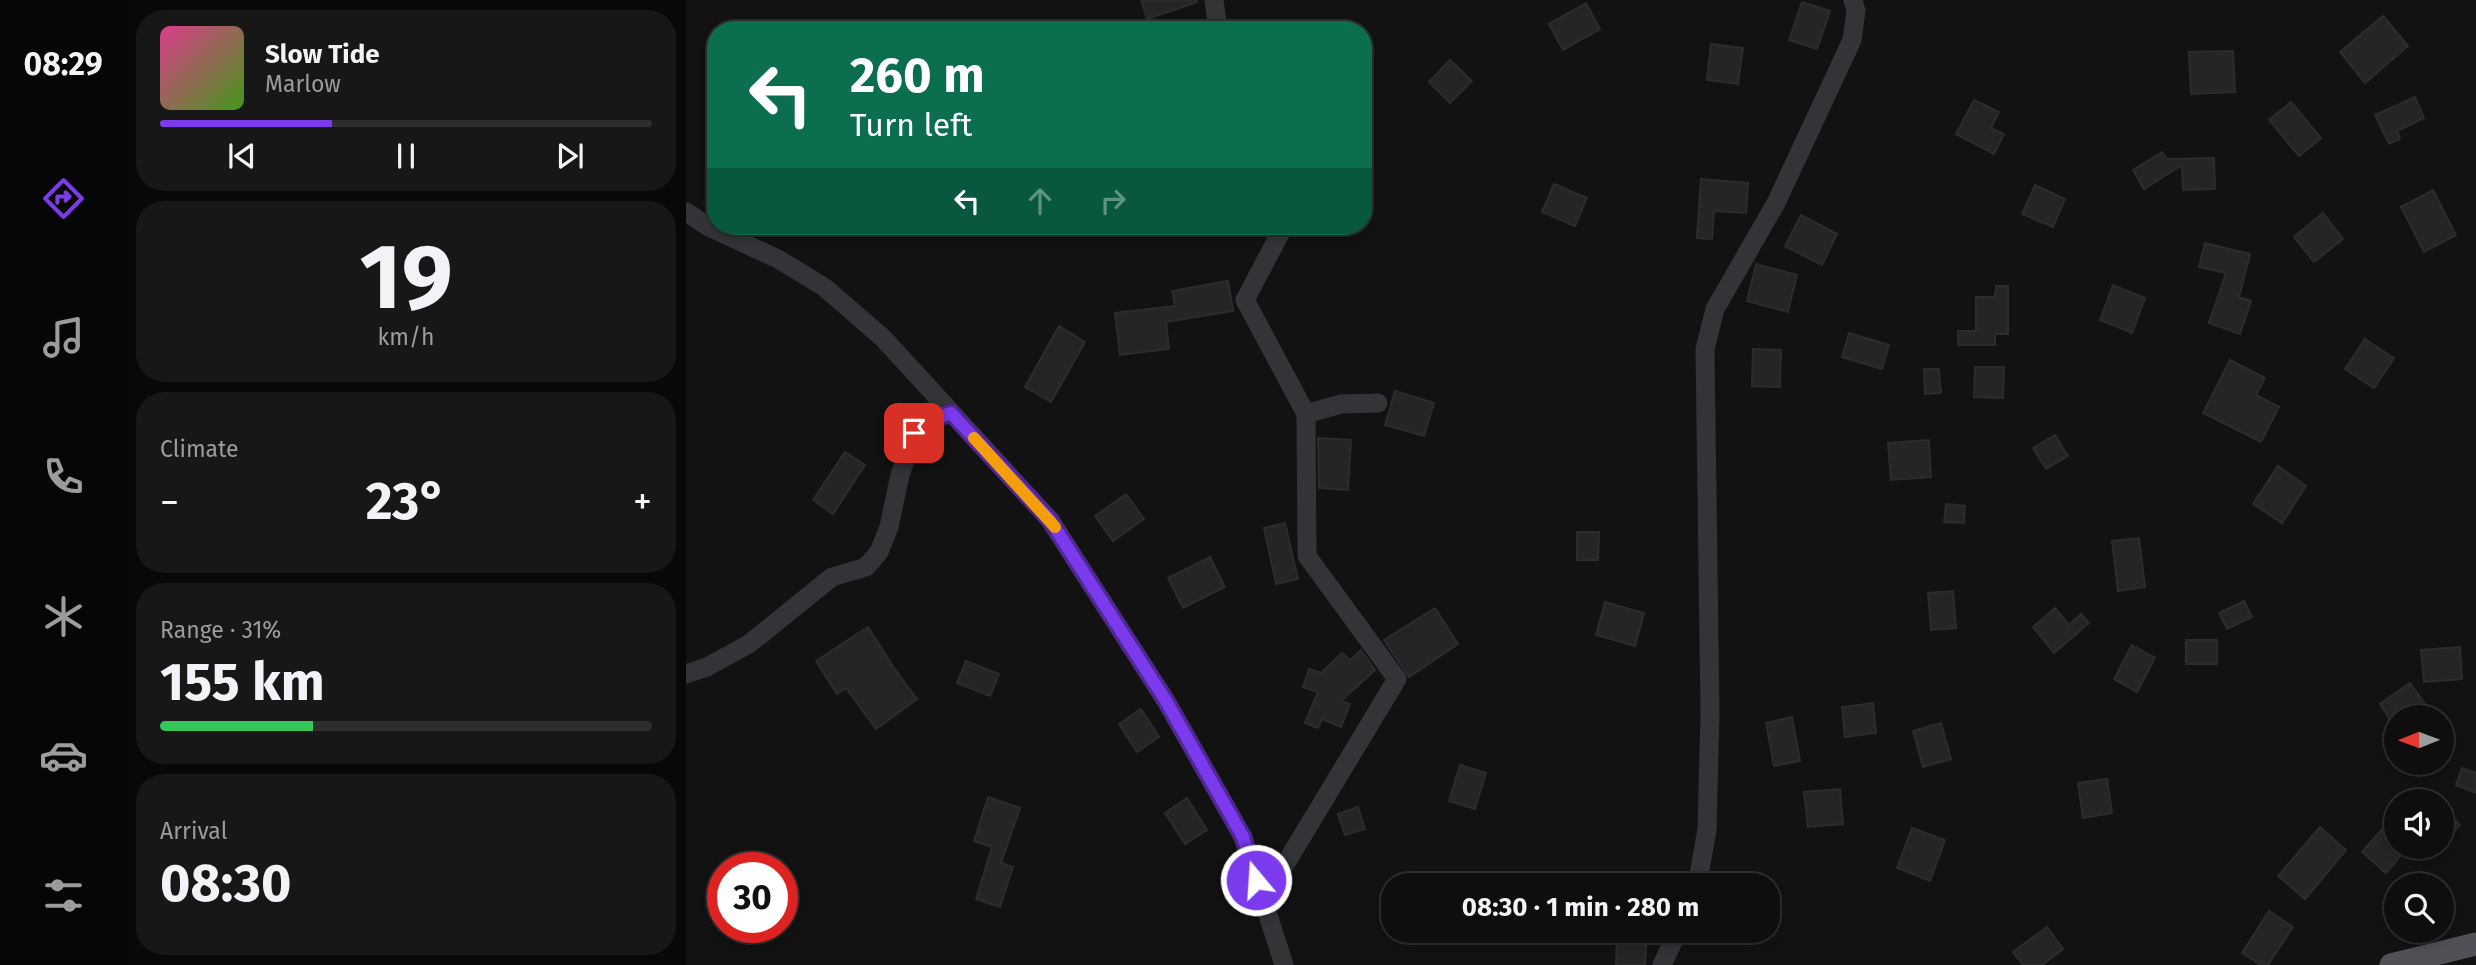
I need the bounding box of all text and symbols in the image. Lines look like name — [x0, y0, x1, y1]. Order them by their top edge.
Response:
text: Slow Tide — [265, 39, 380, 70]
text: 08:29 — [23, 45, 103, 83]
text: 260 m — [850, 46, 985, 105]
icon: left — [735, 49, 826, 140]
text: Marlow — [265, 70, 341, 98]
text: Turn left — [850, 106, 972, 144]
icon: previous — [223, 137, 261, 175]
icon: pause — [387, 137, 425, 175]
icon: next — [551, 137, 589, 175]
icon: directions — [39, 174, 88, 223]
icon: left — [948, 182, 986, 220]
icon: ahead — [1021, 182, 1059, 220]
icon: right — [1094, 182, 1132, 220]
text: 19 — [359, 223, 453, 332]
icon: music — [39, 313, 88, 362]
text: km/h — [378, 323, 434, 351]
pin — [884, 403, 944, 463]
icon: arrive — [895, 414, 933, 452]
text: Climate — [160, 435, 239, 463]
icon: phone — [39, 452, 88, 501]
text: 23° — [366, 470, 446, 533]
text: − — [160, 479, 179, 525]
text: + — [633, 479, 652, 525]
icon: climate — [39, 592, 88, 641]
text: Range · 31% — [160, 616, 281, 644]
text: 155 km — [160, 651, 325, 714]
north arrow — [2384, 705, 2454, 775]
map controls — [2384, 705, 2454, 943]
icon: car — [39, 731, 88, 780]
button: sound — [2384, 789, 2454, 859]
text: Arrival — [160, 817, 227, 845]
position arrow — [1219, 843, 1293, 917]
text: 08:30 — [160, 852, 291, 915]
speed limit sign: 30 — [707, 852, 798, 943]
icon: filters — [39, 871, 88, 920]
button: search — [2384, 873, 2454, 943]
text: 08:30 · 1 min · 280 m — [1462, 892, 1699, 923]

